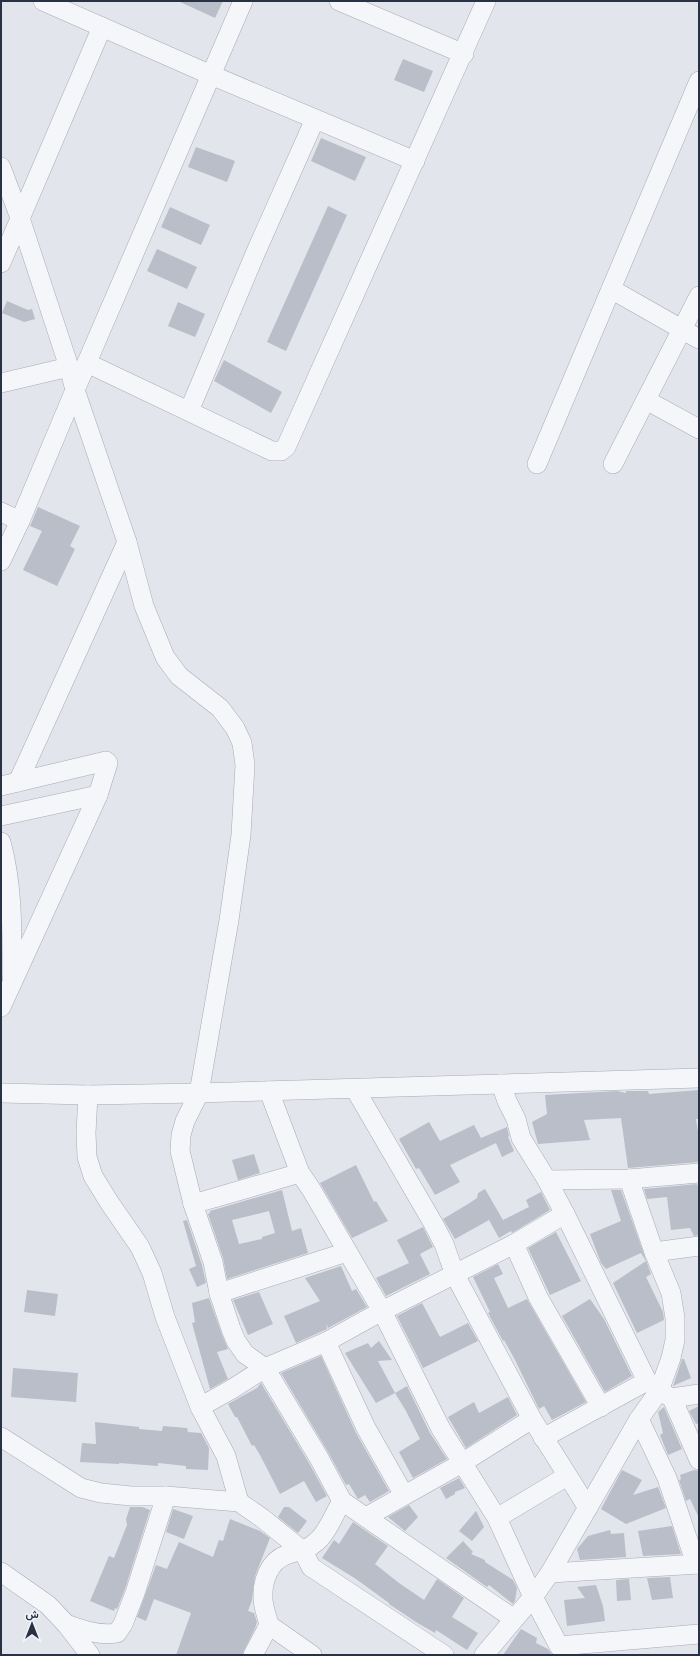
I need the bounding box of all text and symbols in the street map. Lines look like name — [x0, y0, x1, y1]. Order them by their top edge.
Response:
north arrow — [12, 1604, 52, 1644]
text: ش — [25, 1607, 39, 1621]

